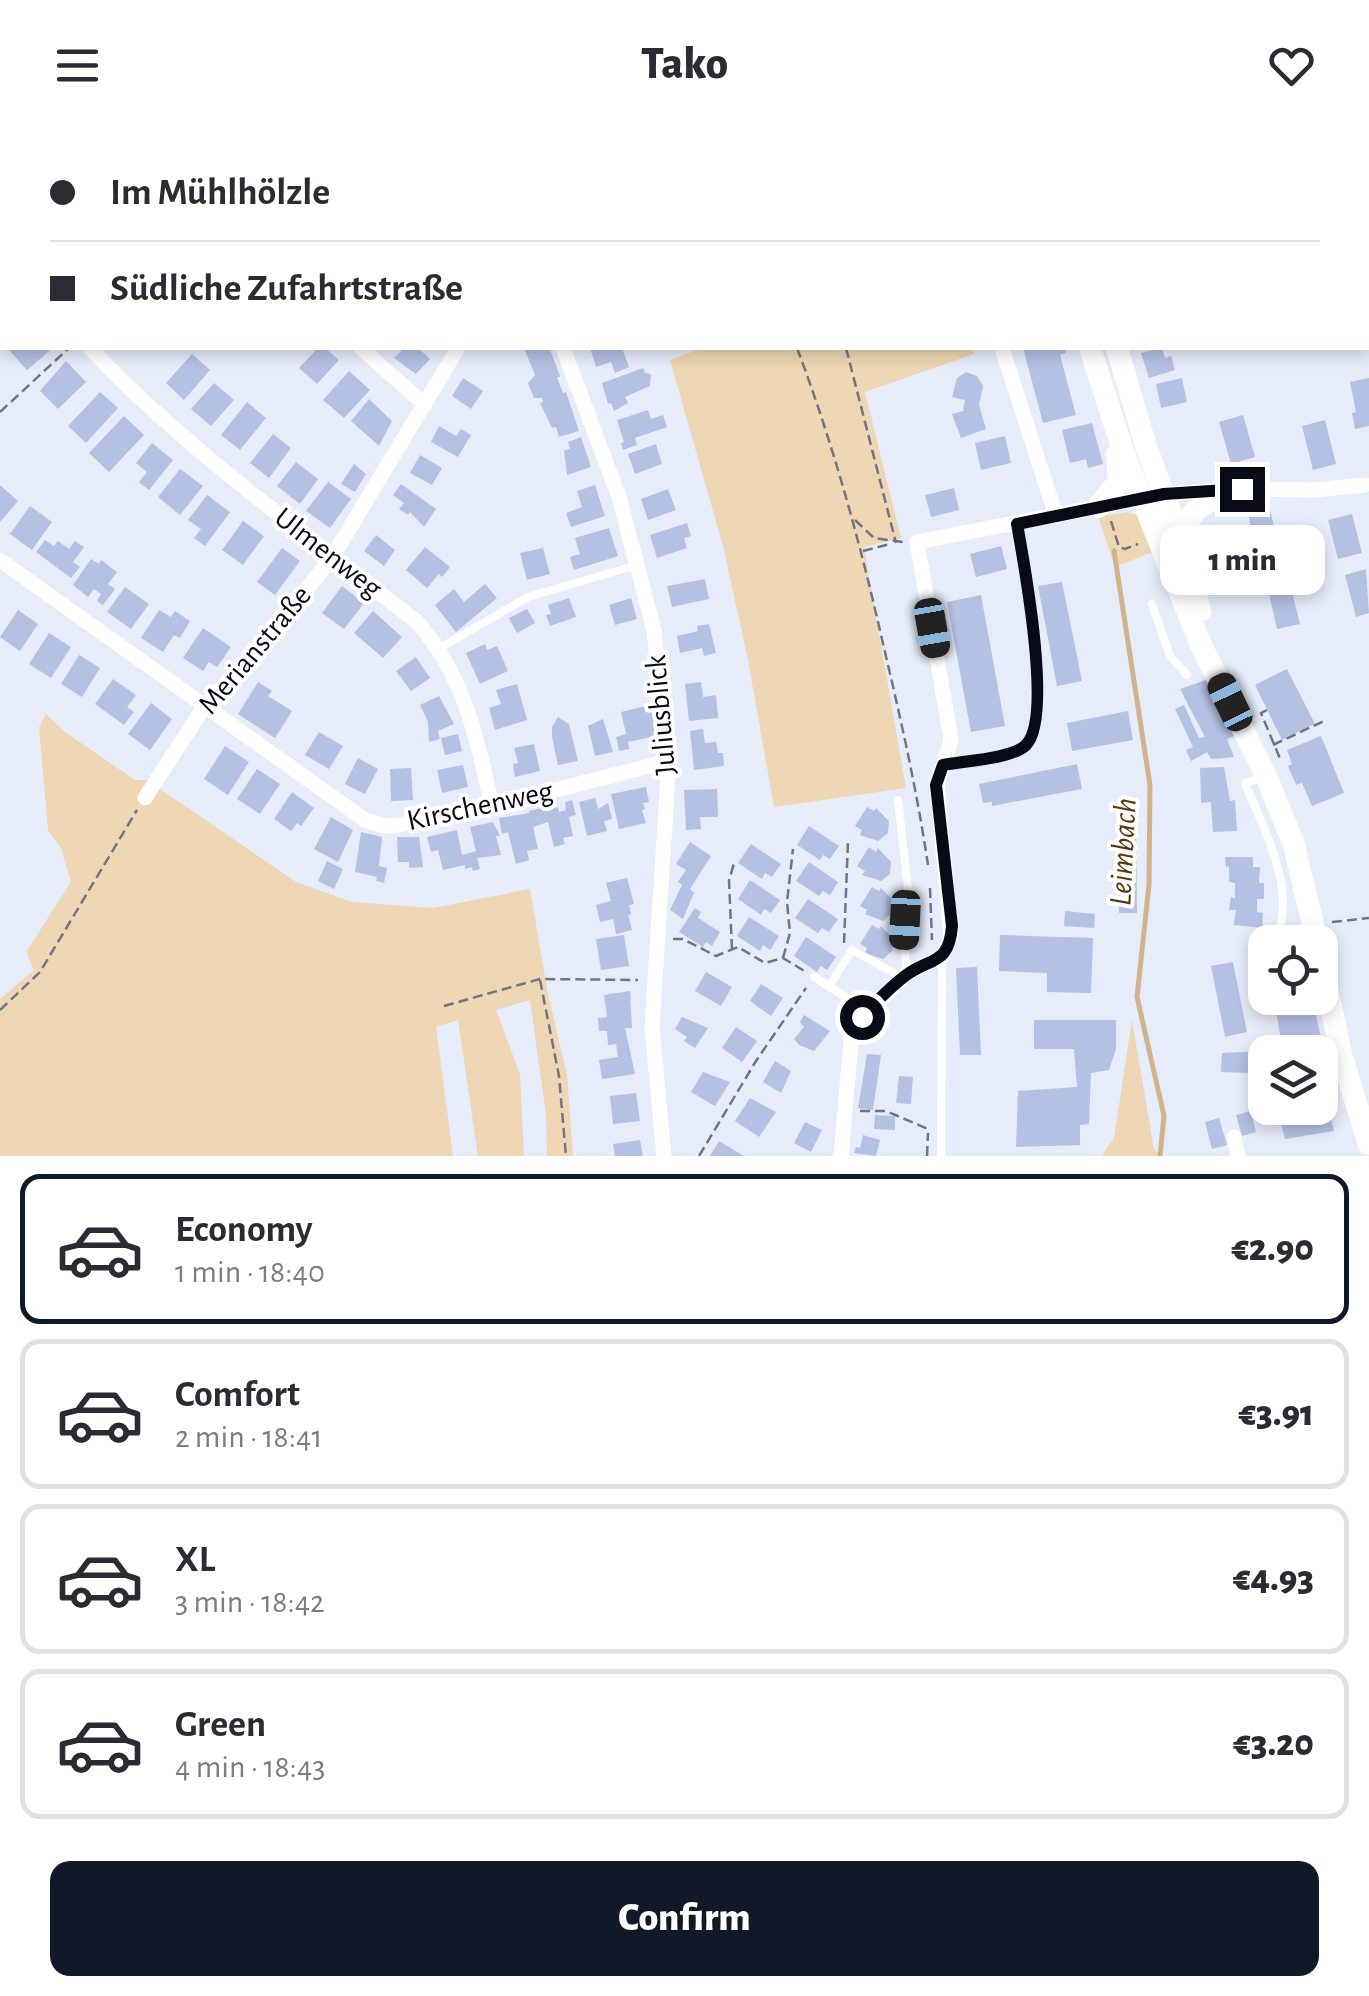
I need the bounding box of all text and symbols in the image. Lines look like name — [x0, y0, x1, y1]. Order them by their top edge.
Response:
icon: menu — [50, 38, 105, 93]
icon: heart — [1264, 38, 1319, 93]
text: Tako — [641, 42, 728, 87]
text: Im Mühlhölzle — [110, 174, 330, 212]
text: Südliche Zufahrtstraße — [110, 270, 463, 308]
route end — [1220, 467, 1265, 512]
street label: Ulmenweg — [269, 502, 388, 604]
callout: 1 min — [1160, 524, 1324, 594]
text: 1 min — [1208, 544, 1277, 576]
street label: Merianstraße — [193, 580, 317, 720]
car — [912, 596, 952, 660]
street label: Juliusblick — [641, 653, 681, 776]
car — [1203, 668, 1257, 736]
street label: Kirschenweg — [404, 776, 556, 836]
water label: Leimbach — [1104, 797, 1142, 907]
car — [888, 889, 922, 951]
map controls — [1248, 925, 1338, 1125]
button: locate — [1248, 925, 1338, 1015]
route start — [840, 995, 885, 1040]
button: layers — [1248, 1035, 1338, 1125]
icon: car — [55, 1204, 145, 1294]
text: Economy — [175, 1211, 313, 1249]
text: €2.90 — [1231, 1230, 1314, 1268]
text: 1 min · 18:40 — [175, 1256, 325, 1288]
icon: car — [55, 1369, 145, 1459]
text: Comfort — [175, 1376, 300, 1414]
text: €3.91 — [1239, 1395, 1314, 1433]
text: 2 min · 18:41 — [175, 1421, 323, 1453]
icon: car — [55, 1534, 145, 1624]
text: XL — [175, 1541, 215, 1579]
text: €4.93 — [1233, 1560, 1314, 1598]
text: 3 min · 18:42 — [175, 1586, 325, 1618]
icon: car — [55, 1699, 145, 1789]
text: Green — [175, 1706, 266, 1744]
text: €3.20 — [1233, 1725, 1314, 1763]
text: 4 min · 18:43 — [175, 1751, 326, 1783]
button: Confirm — [50, 1861, 1319, 1976]

